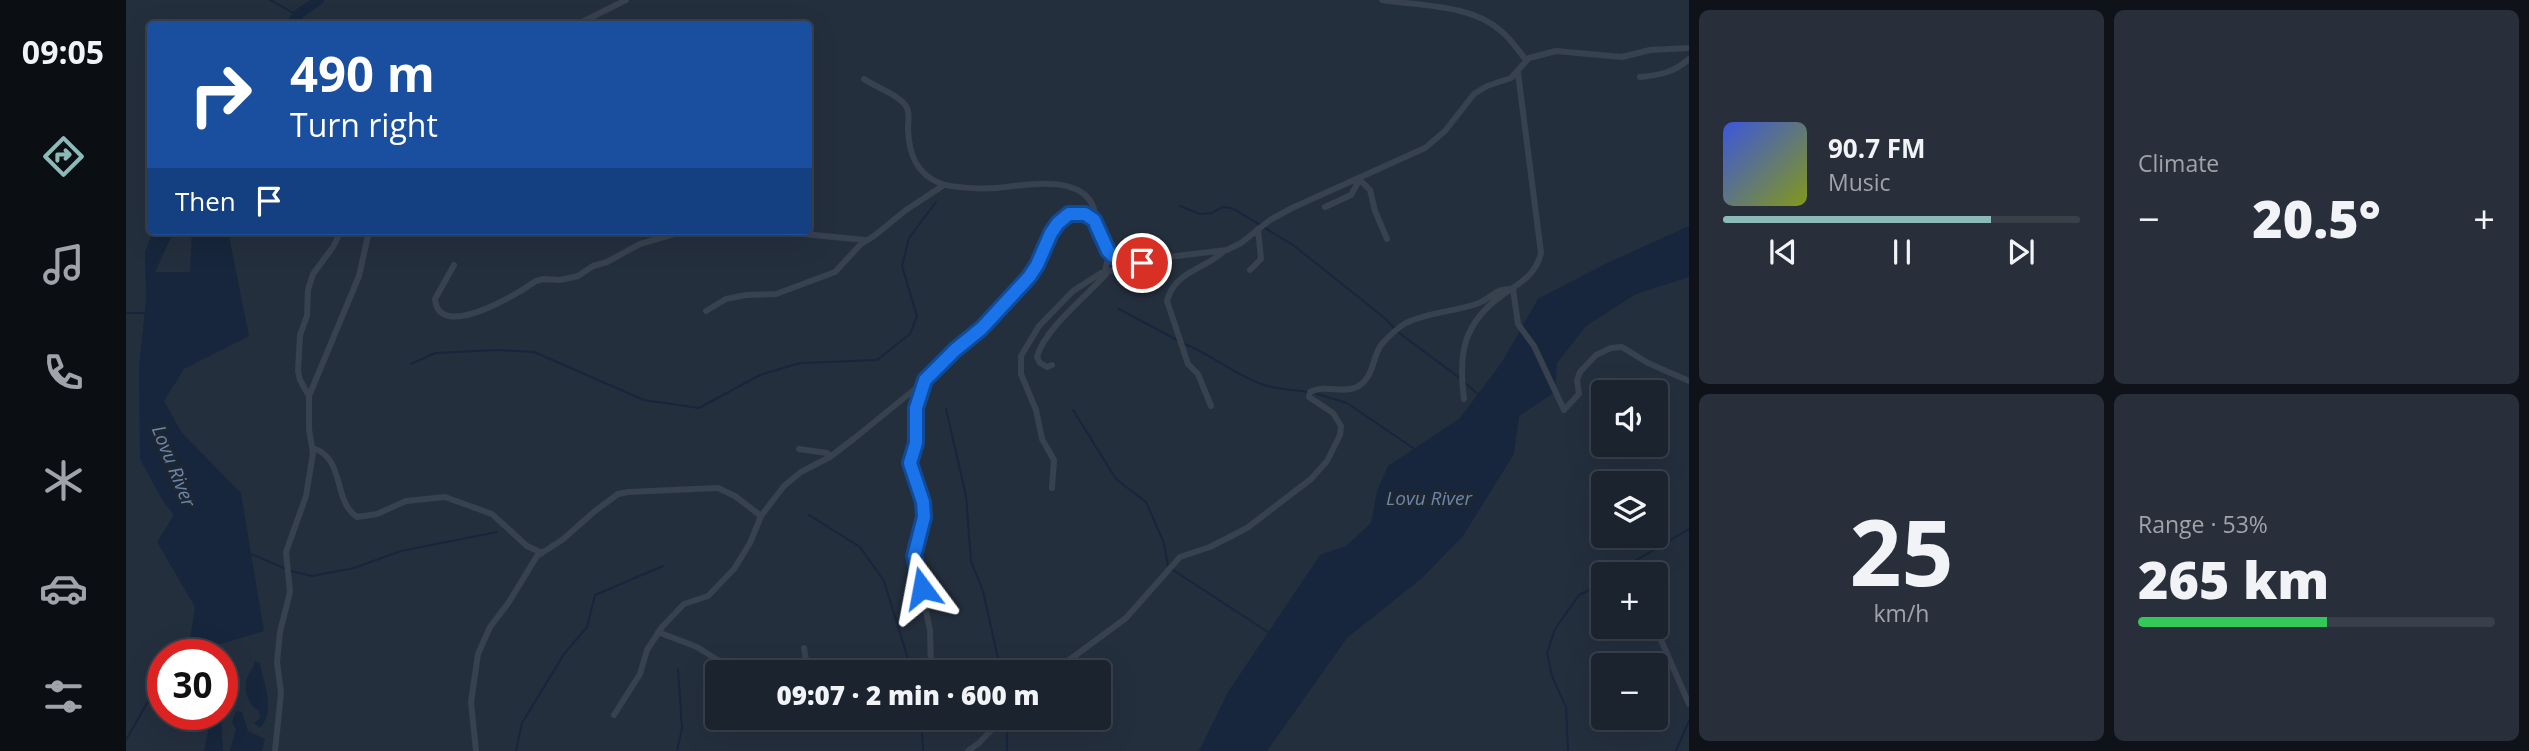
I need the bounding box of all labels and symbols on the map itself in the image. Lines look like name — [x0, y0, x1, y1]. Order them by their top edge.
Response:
pin — [1112, 233, 1172, 293]
water label: Lovu River — [146, 421, 203, 512]
water label: Lovu River — [1386, 485, 1473, 511]
position arrow — [885, 551, 959, 625]
speed limit sign: 30 — [147, 639, 238, 730]

